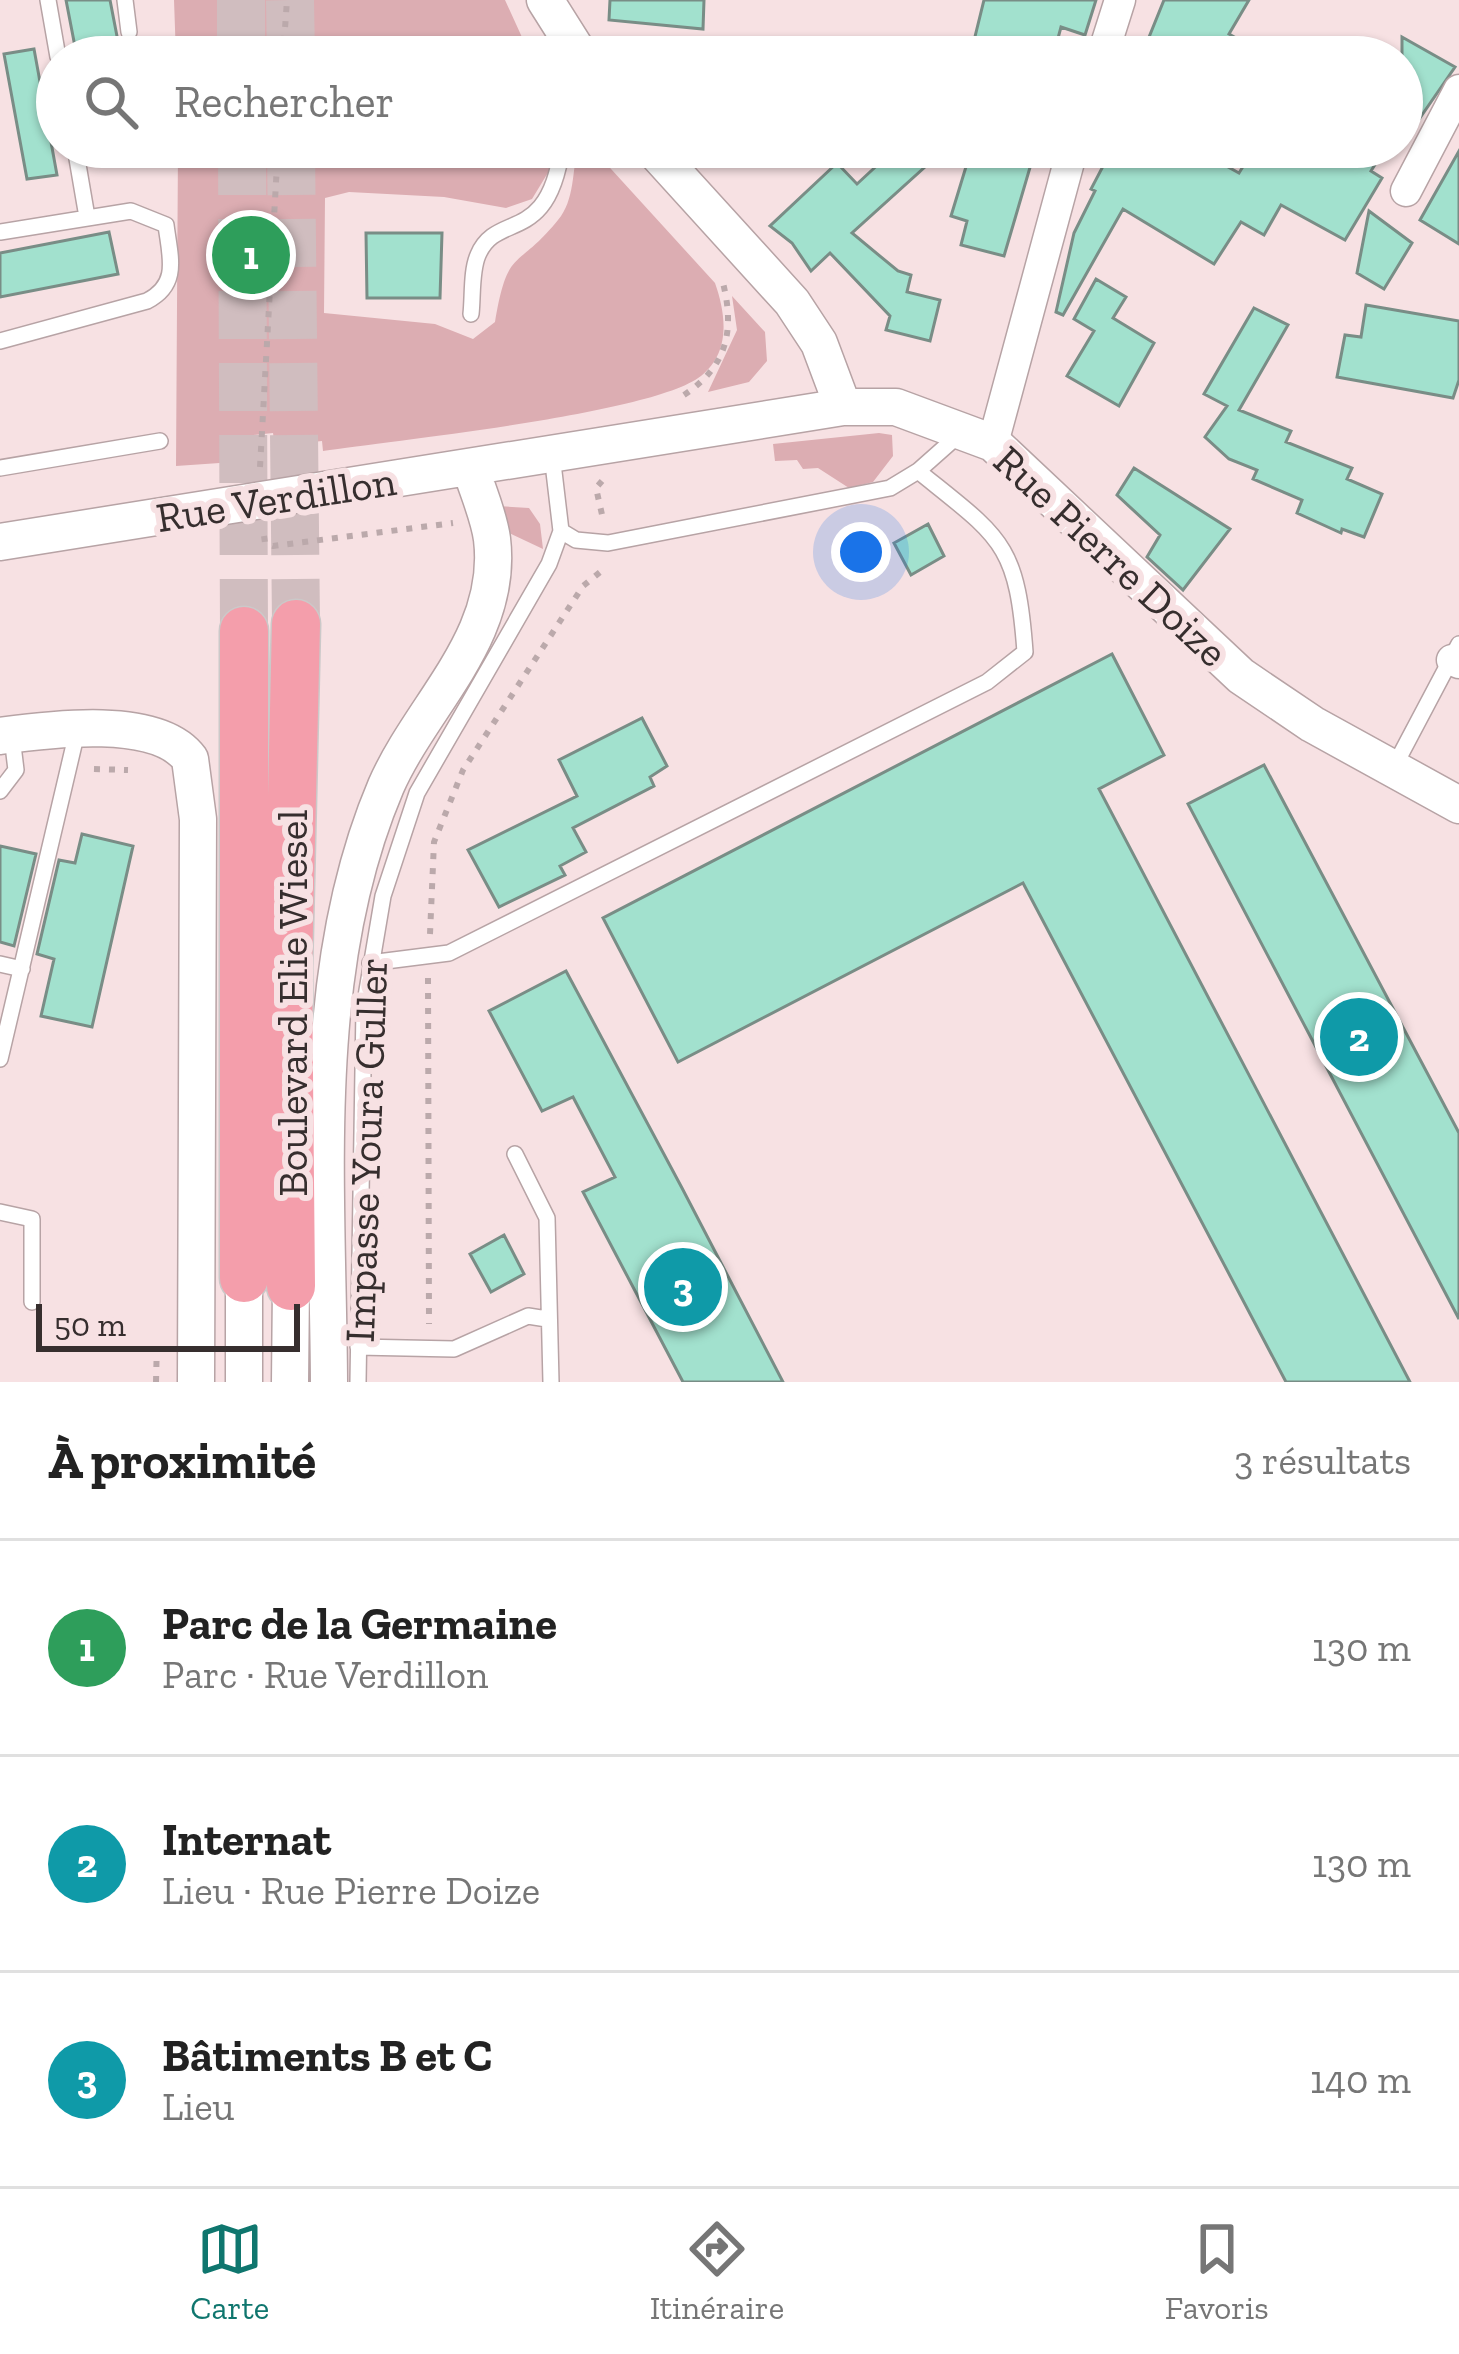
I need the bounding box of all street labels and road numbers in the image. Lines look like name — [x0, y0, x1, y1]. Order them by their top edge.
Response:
street label: Rue Pierre Doize — [984, 435, 1238, 677]
street label: Rue Verdillon — [153, 455, 399, 543]
street label: Boulevard Elie Wiesel — [267, 809, 318, 1197]
street label: Impasse Youra Guller — [334, 957, 398, 1343]

